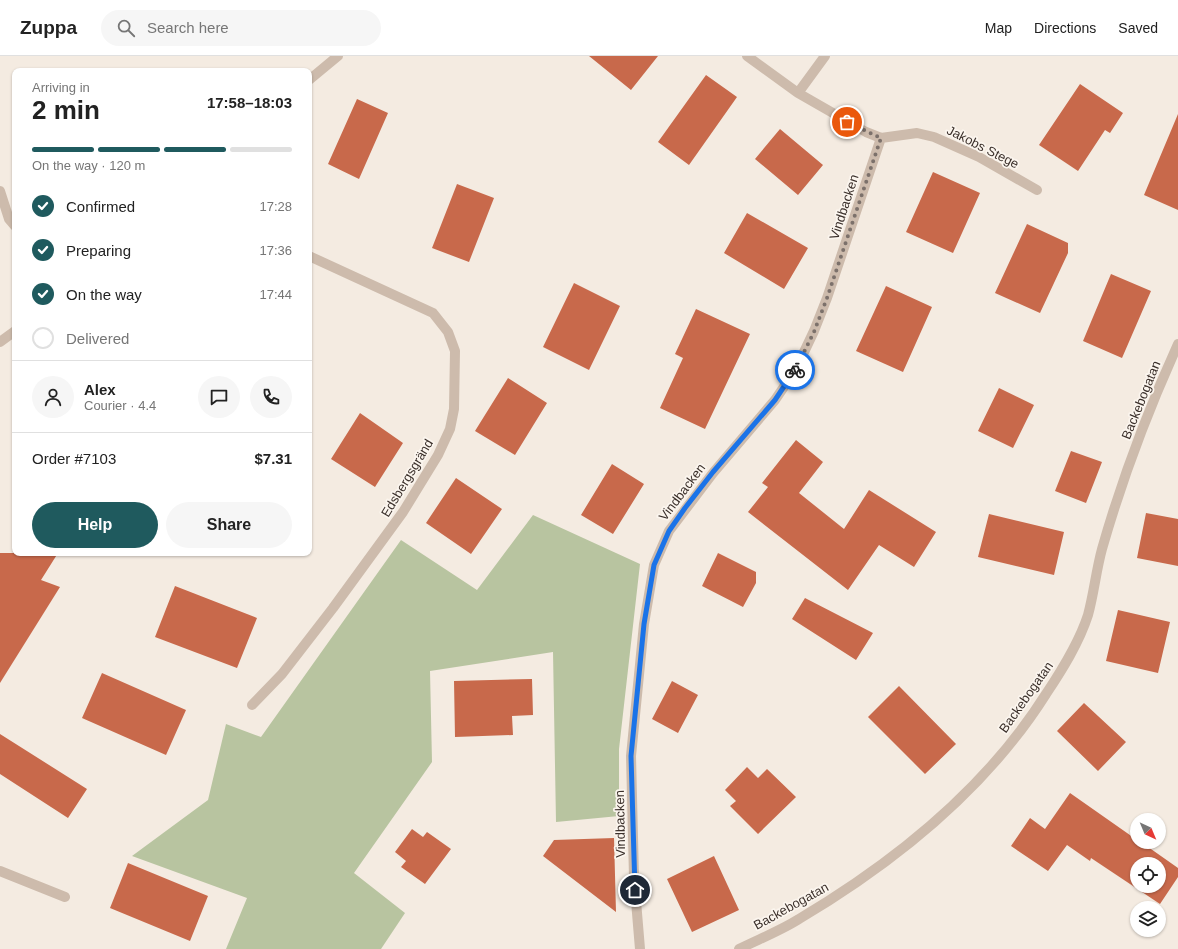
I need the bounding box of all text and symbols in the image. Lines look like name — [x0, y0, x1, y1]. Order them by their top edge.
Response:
search box — [101, 10, 381, 46]
text: Zuppa — [20, 17, 77, 38]
icon: search — [115, 17, 137, 39]
text: Search here — [147, 19, 229, 36]
text: Map — [985, 20, 1012, 36]
text: Directions — [1034, 20, 1096, 36]
text: Saved — [1118, 20, 1158, 36]
text: Arriving in — [32, 80, 90, 95]
text: 17:58–18:03 — [207, 94, 292, 111]
text: 2 min — [32, 95, 100, 125]
pin — [830, 105, 864, 139]
icon: bag — [836, 111, 858, 133]
street label: Jakobs Stege — [944, 122, 1022, 172]
text: On the way · 120 m — [32, 158, 145, 173]
street label: Vindbacken — [826, 172, 862, 242]
icon: check — [32, 195, 54, 217]
text: Confirmed — [66, 198, 135, 215]
text: 17:28 — [259, 199, 292, 214]
icon: check — [32, 239, 54, 261]
text: Preparing — [66, 242, 131, 259]
text: 17:36 — [259, 243, 292, 258]
icon: check — [32, 283, 54, 305]
text: On the way — [66, 286, 142, 303]
text: 17:44 — [259, 287, 292, 302]
text: Delivered — [66, 330, 129, 347]
courier — [775, 350, 815, 390]
icon: bike — [784, 359, 806, 381]
street label: Backebogatan — [1118, 359, 1164, 441]
button: person — [32, 376, 74, 418]
button: chat — [198, 376, 240, 418]
button: phone — [250, 376, 292, 418]
text: Alex — [84, 381, 116, 398]
text: Courier · 4.4 — [84, 398, 156, 413]
street label: Edsbergsgränd — [378, 436, 436, 520]
text: Order #7103 — [32, 450, 116, 467]
text: $7.31 — [254, 450, 292, 467]
street label: Vindbacken — [656, 460, 708, 524]
button: Help — [32, 502, 158, 548]
button: Share — [166, 502, 292, 548]
street label: Backebogatan — [996, 659, 1056, 735]
street label: Vindbacken — [612, 790, 628, 858]
north arrow — [1130, 813, 1166, 849]
map controls — [1130, 813, 1166, 937]
button: locate — [1130, 857, 1166, 893]
pin — [618, 873, 652, 907]
icon: home — [624, 879, 646, 901]
street label: Backebogatan — [751, 879, 831, 933]
button: layers — [1130, 901, 1166, 937]

